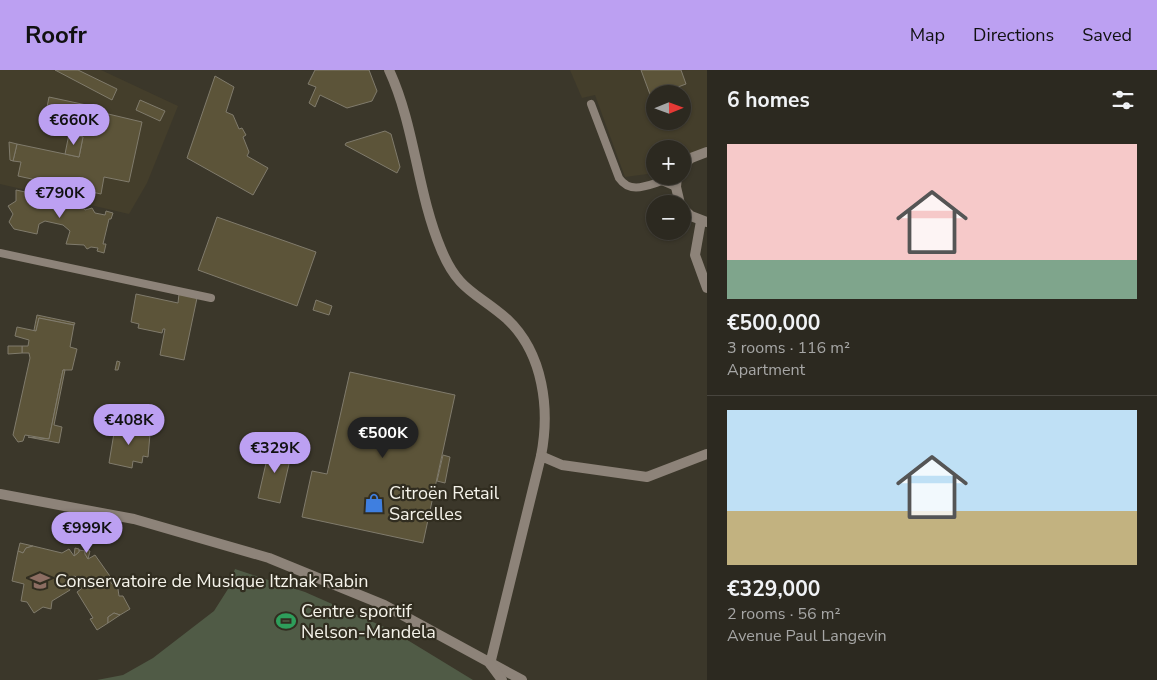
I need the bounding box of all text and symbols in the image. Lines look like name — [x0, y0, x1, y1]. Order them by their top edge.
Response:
text: Roofr — [25, 19, 87, 51]
text: Map — [910, 23, 945, 47]
text: Directions — [973, 23, 1054, 47]
text: Saved — [1082, 23, 1132, 47]
north arrow — [646, 85, 691, 130]
map controls — [646, 85, 691, 240]
text: 6 homes — [727, 86, 810, 114]
icon: filters — [1109, 86, 1137, 114]
pin: €660K — [39, 104, 109, 146]
text: €660K — [49, 109, 99, 131]
button: + — [646, 140, 691, 185]
pin: €790K — [25, 176, 95, 219]
icon: home — [887, 177, 977, 267]
text: €790K — [35, 182, 85, 204]
button: − — [646, 195, 691, 240]
text: €500,000 — [727, 309, 820, 337]
text: 3 rooms · 116 m² — [727, 337, 850, 359]
text: Apartment — [727, 359, 805, 381]
pin: €408K — [94, 404, 164, 446]
text: €408K — [104, 409, 154, 431]
pin: €500K — [348, 416, 418, 459]
text: €500K — [358, 422, 408, 444]
pin: €329K — [240, 432, 310, 474]
text: €329K — [250, 437, 300, 459]
icon: home — [887, 442, 977, 532]
place label: Citroën Retail Sarcelles — [389, 481, 500, 526]
shop icon: Citroën Retail Sarcelles — [363, 492, 385, 514]
pin: €999K — [52, 512, 122, 554]
text: €999K — [62, 517, 112, 539]
place label: Conservatoire de Musique Itzhak Rabin — [55, 569, 368, 593]
school or university icon: Conservatoire de Musique Itzhak Rabin — [29, 570, 51, 592]
text: €329,000 — [727, 575, 820, 603]
place label: Centre sportif Nelson-Mandela — [301, 599, 436, 644]
text: 2 rooms · 56 m² — [727, 603, 840, 625]
sports icon: Centre sportif Nelson-Mandela — [275, 610, 297, 632]
text: Avenue Paul Langevin — [727, 625, 887, 647]

